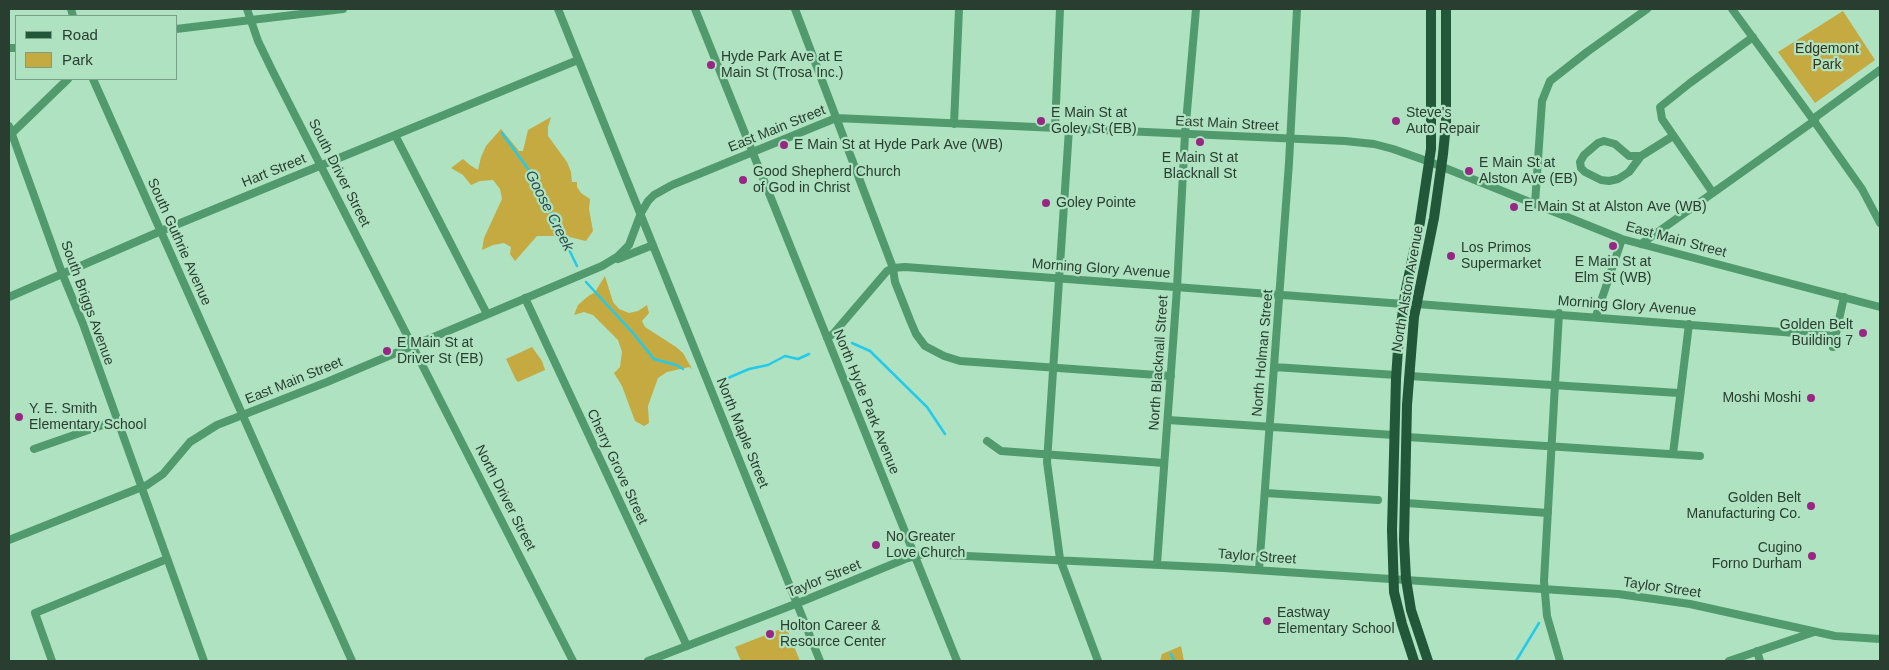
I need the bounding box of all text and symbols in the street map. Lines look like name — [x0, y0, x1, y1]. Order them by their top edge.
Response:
legend — [15, 15, 178, 80]
text: Road — [62, 26, 98, 43]
park label: Edgemont Park — [1795, 41, 1859, 74]
place label: Hyde Park Ave at E Main St (Trosa Inc.) — [721, 49, 843, 82]
text: Park — [62, 51, 93, 68]
marker: Hyde Park Ave at E Main St (Trosa Inc.) — [705, 59, 717, 71]
street label: East Main Street — [726, 102, 828, 156]
place label: E Main St at Goley St (EB) — [1051, 105, 1137, 138]
place label: Steve's Auto Repair — [1406, 105, 1480, 138]
street label: East Main Street — [1175, 113, 1279, 135]
marker: E Main St at Goley St (EB) — [1035, 115, 1047, 127]
marker: Steve's Auto Repair — [1390, 115, 1402, 127]
street label: South Driver Street — [304, 116, 374, 230]
marker: E Main St at Blacknall St — [1194, 136, 1206, 148]
place label: E Main St at Hyde Park Ave (WB) — [794, 137, 1003, 153]
marker: E Main St at Hyde Park Ave (WB) — [778, 139, 790, 151]
place label: E Main St at Blacknall St — [1162, 150, 1238, 182]
street label: Hart Street — [239, 151, 309, 191]
place label: E Main St at Alston Ave (EB) — [1479, 155, 1578, 188]
place label: Good Shepherd Church of God in Christ — [753, 164, 901, 196]
marker: E Main St at Alston Ave (EB) — [1463, 165, 1475, 177]
water label: Goose Creek — [521, 168, 577, 254]
marker: Good Shepherd Church of God in Christ — [737, 174, 749, 186]
street label: South Guthrie Avenue — [143, 176, 215, 308]
place label: Goley Pointe — [1056, 195, 1136, 211]
marker: Goley Pointe — [1040, 197, 1052, 209]
place label: E Main St at Alston Ave (WB) — [1524, 199, 1707, 215]
marker: E Main St at Alston Ave (WB) — [1508, 201, 1520, 213]
street label: East Main Street — [1624, 218, 1728, 262]
street label: North Alston Avenue — [1389, 224, 1427, 354]
street label: South Briggs Avenue — [57, 238, 117, 368]
place label: Los Primos Supermarket — [1461, 240, 1541, 272]
marker: E Main St at Elm St (WB) — [1607, 240, 1619, 252]
marker: Los Primos Supermarket — [1445, 250, 1457, 262]
place label: E Main St at Elm St (WB) — [1575, 254, 1651, 286]
street label: Morning Glory Avenue — [1031, 256, 1171, 282]
street label: North Holman Street — [1249, 289, 1277, 417]
street label: Morning Glory Avenue — [1557, 293, 1697, 319]
street label: North Blacknall Street — [1146, 295, 1172, 431]
place label: Golden Belt Building 7 — [1780, 317, 1853, 350]
street label: North Hyde Park Avenue — [829, 327, 903, 477]
marker: Golden Belt Building 7 — [1857, 327, 1869, 339]
place label: E Main St at Driver St (EB) — [397, 335, 483, 368]
marker: E Main St at Driver St (EB) — [381, 345, 393, 357]
street label: East Main Street — [243, 354, 345, 408]
street label: North Maple Street — [712, 375, 772, 491]
place label: Moshi Moshi — [1722, 390, 1801, 406]
marker: Moshi Moshi — [1805, 392, 1817, 404]
place label: Y. E. Smith Elementary School — [29, 401, 147, 434]
street label: Cherry Grove Street — [583, 407, 651, 527]
marker: Y. E. Smith Elementary School — [13, 411, 25, 423]
street label: North Driver Street — [471, 442, 539, 554]
place label: Golden Belt Manufacturing Co. — [1687, 490, 1801, 522]
marker: Golden Belt Manufacturing Co. — [1805, 500, 1817, 512]
place label: No Greater Love Church — [886, 529, 965, 562]
marker: No Greater Love Church — [870, 539, 882, 551]
place label: Cugino Forno Durham — [1712, 540, 1802, 572]
street label: Taylor Street — [1217, 546, 1297, 568]
marker: Cugino Forno Durham — [1806, 550, 1818, 562]
street label: Taylor Street — [784, 556, 864, 602]
street label: Taylor Street — [1622, 574, 1702, 602]
place label: Eastway Elementary School — [1277, 605, 1395, 638]
marker: Eastway Elementary School — [1261, 615, 1273, 627]
place label: Holton Career & Resource Center — [780, 618, 886, 650]
marker: Holton Career & Resource Center — [764, 628, 776, 640]

